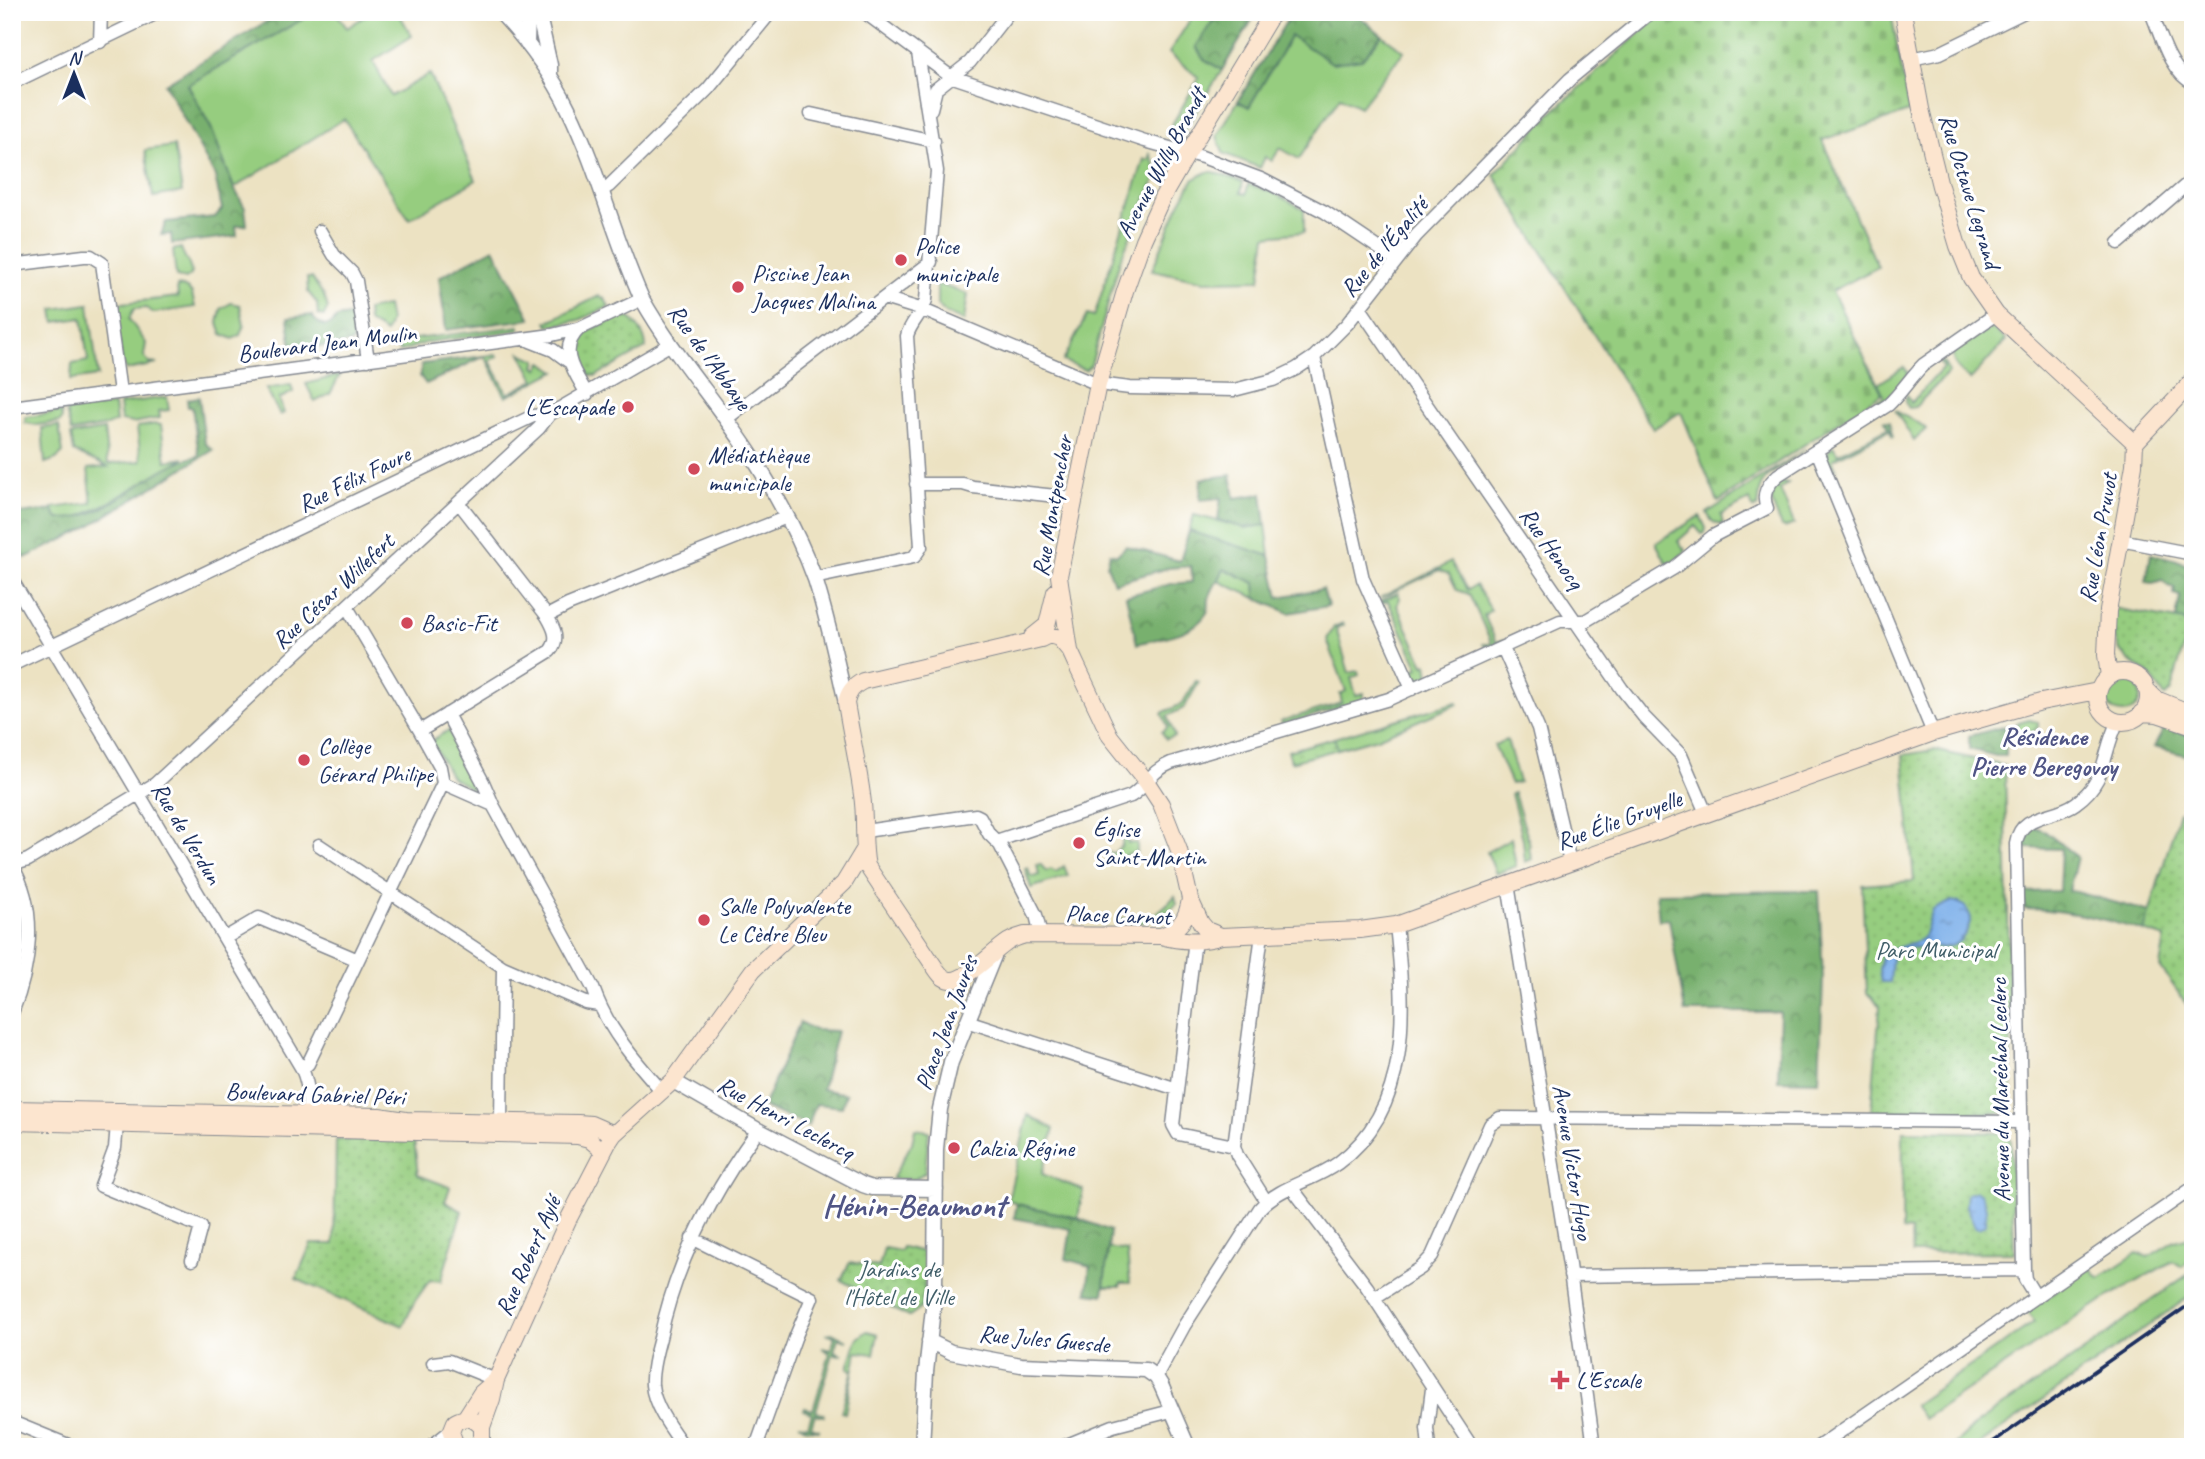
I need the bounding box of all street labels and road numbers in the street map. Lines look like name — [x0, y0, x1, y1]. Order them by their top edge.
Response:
street label: Avenue Willy Brandt — [1109, 80, 1214, 243]
street label: Rue Octave Legrand — [1932, 110, 2009, 275]
street label: Rue de l'Égalité — [1334, 188, 1437, 303]
street label: Rue de l'Abbaye — [661, 298, 760, 418]
street label: Boulevard Jean Moulin — [236, 317, 419, 369]
street label: Rue Montpencher — [1025, 431, 1080, 579]
street label: Rue Félix Faure — [293, 438, 417, 519]
street label: Rue Léon Pruvot — [2072, 469, 2124, 605]
street label: Rue Henocq — [1513, 501, 1592, 596]
street label: Rue César Willefert — [266, 525, 402, 655]
street label: Rue de Verdun — [145, 776, 230, 891]
street label: Rue Élie Gruyelle — [1552, 783, 1688, 857]
street label: Place Carnot — [1065, 898, 1173, 932]
street label: Place Jean Jaurès — [908, 949, 985, 1094]
street label: Avenue du Maréchal Leclerc — [1983, 976, 2017, 1202]
street label: Rue Henri Leclercq — [712, 1069, 862, 1168]
street label: Boulevard Gabriel Péri — [225, 1076, 407, 1112]
street label: Avenue Victor Hugo — [1546, 1082, 1600, 1243]
street label: Rue Robert Aylé — [488, 1188, 569, 1320]
street label: Rue Jules Guesde — [978, 1318, 1113, 1360]

